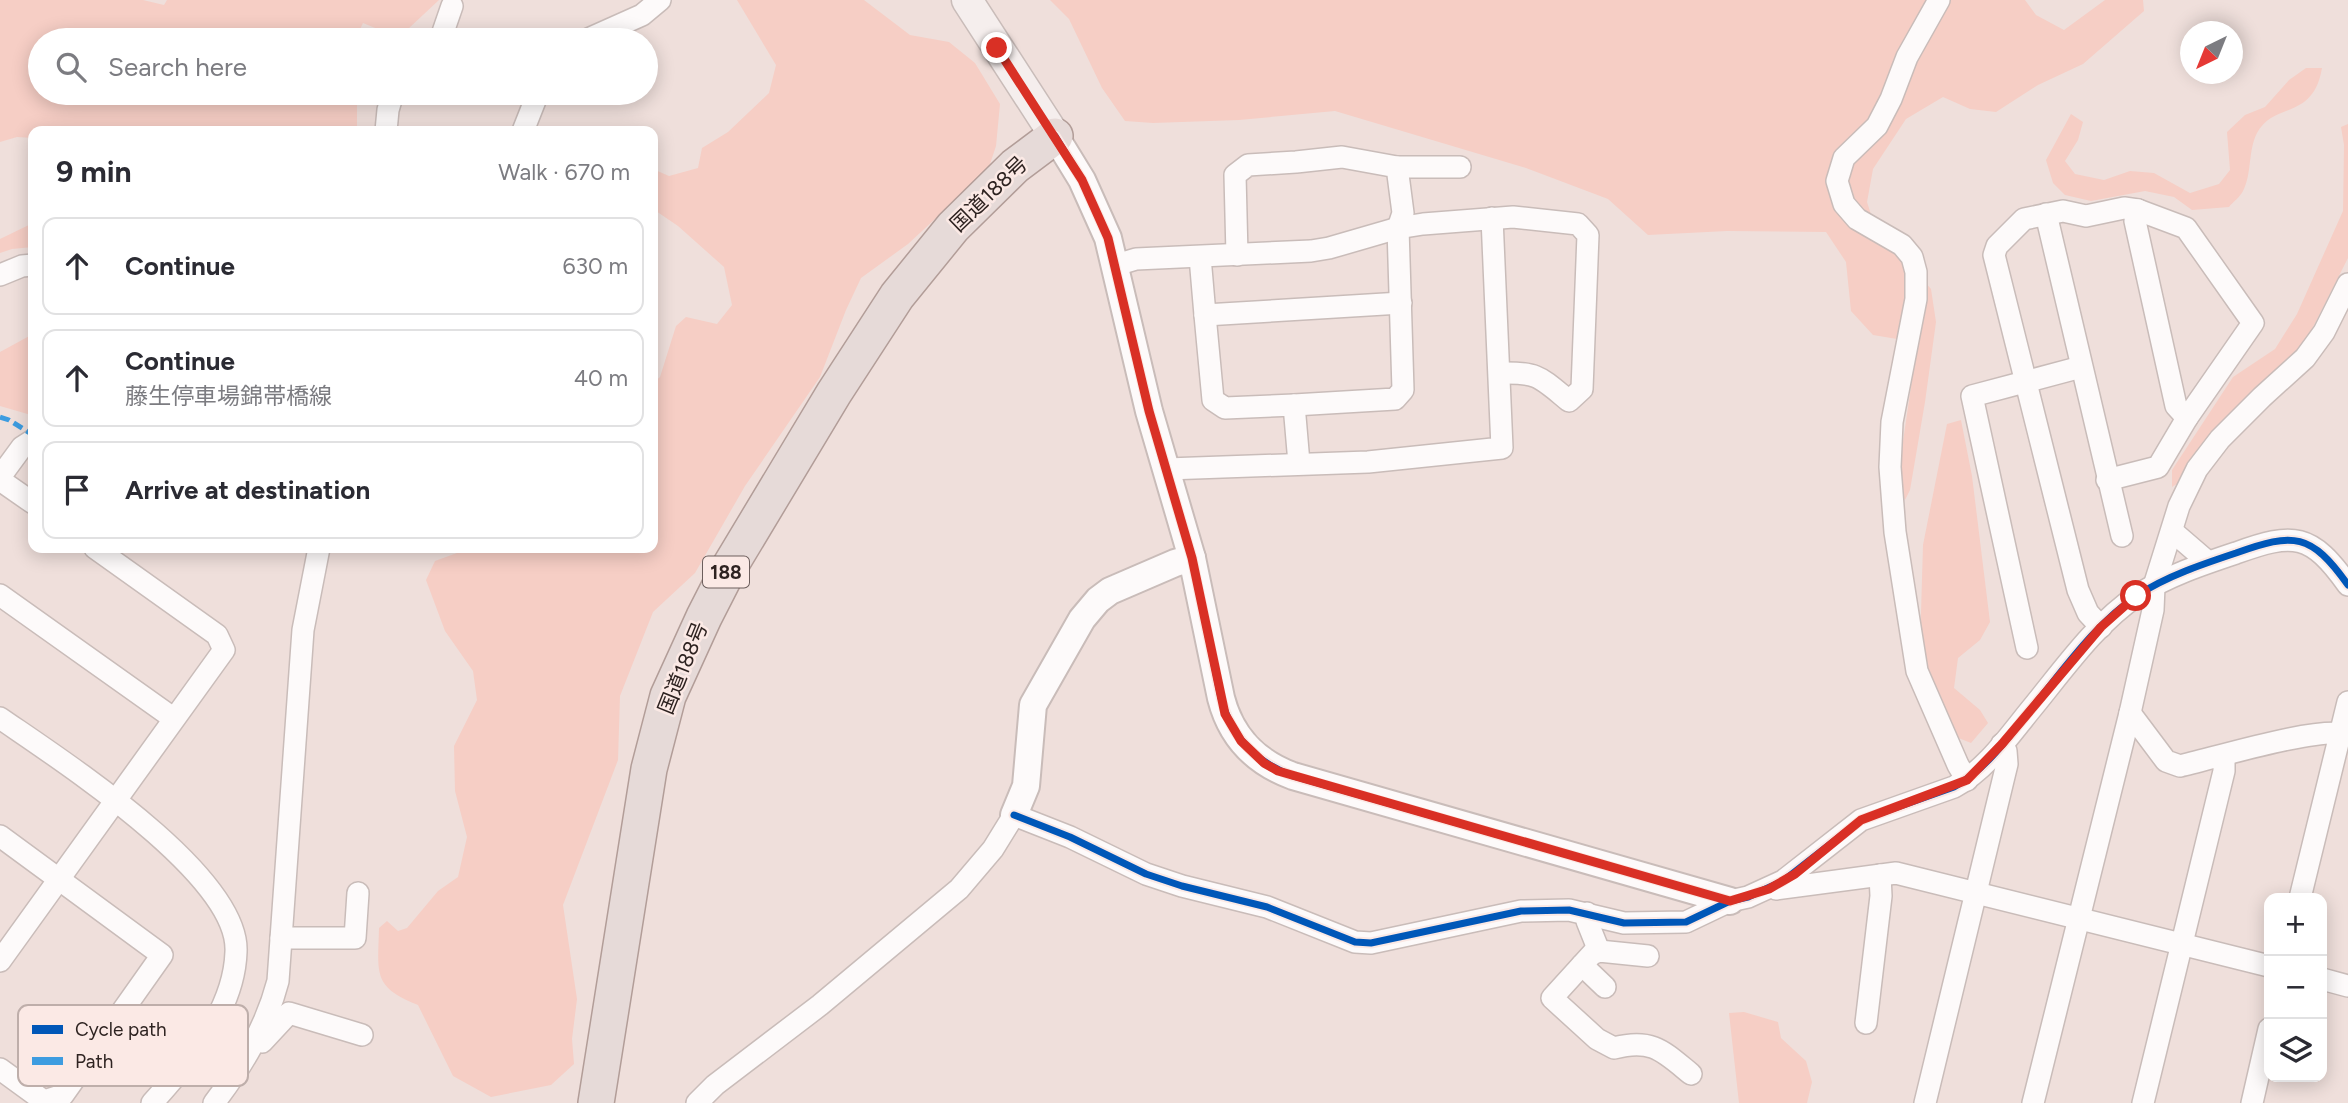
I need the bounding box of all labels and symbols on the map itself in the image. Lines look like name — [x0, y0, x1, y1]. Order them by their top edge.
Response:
north arrow — [2180, 21, 2243, 84]
route end — [981, 32, 1012, 63]
street label: 国道188号 — [945, 151, 1032, 236]
road number: 188 — [703, 556, 749, 587]
route start — [2120, 580, 2151, 611]
street label: 国道188号 — [653, 618, 712, 718]
legend — [18, 1005, 248, 1086]
text: Cycle path — [75, 1018, 167, 1041]
text: Path — [75, 1050, 113, 1073]

